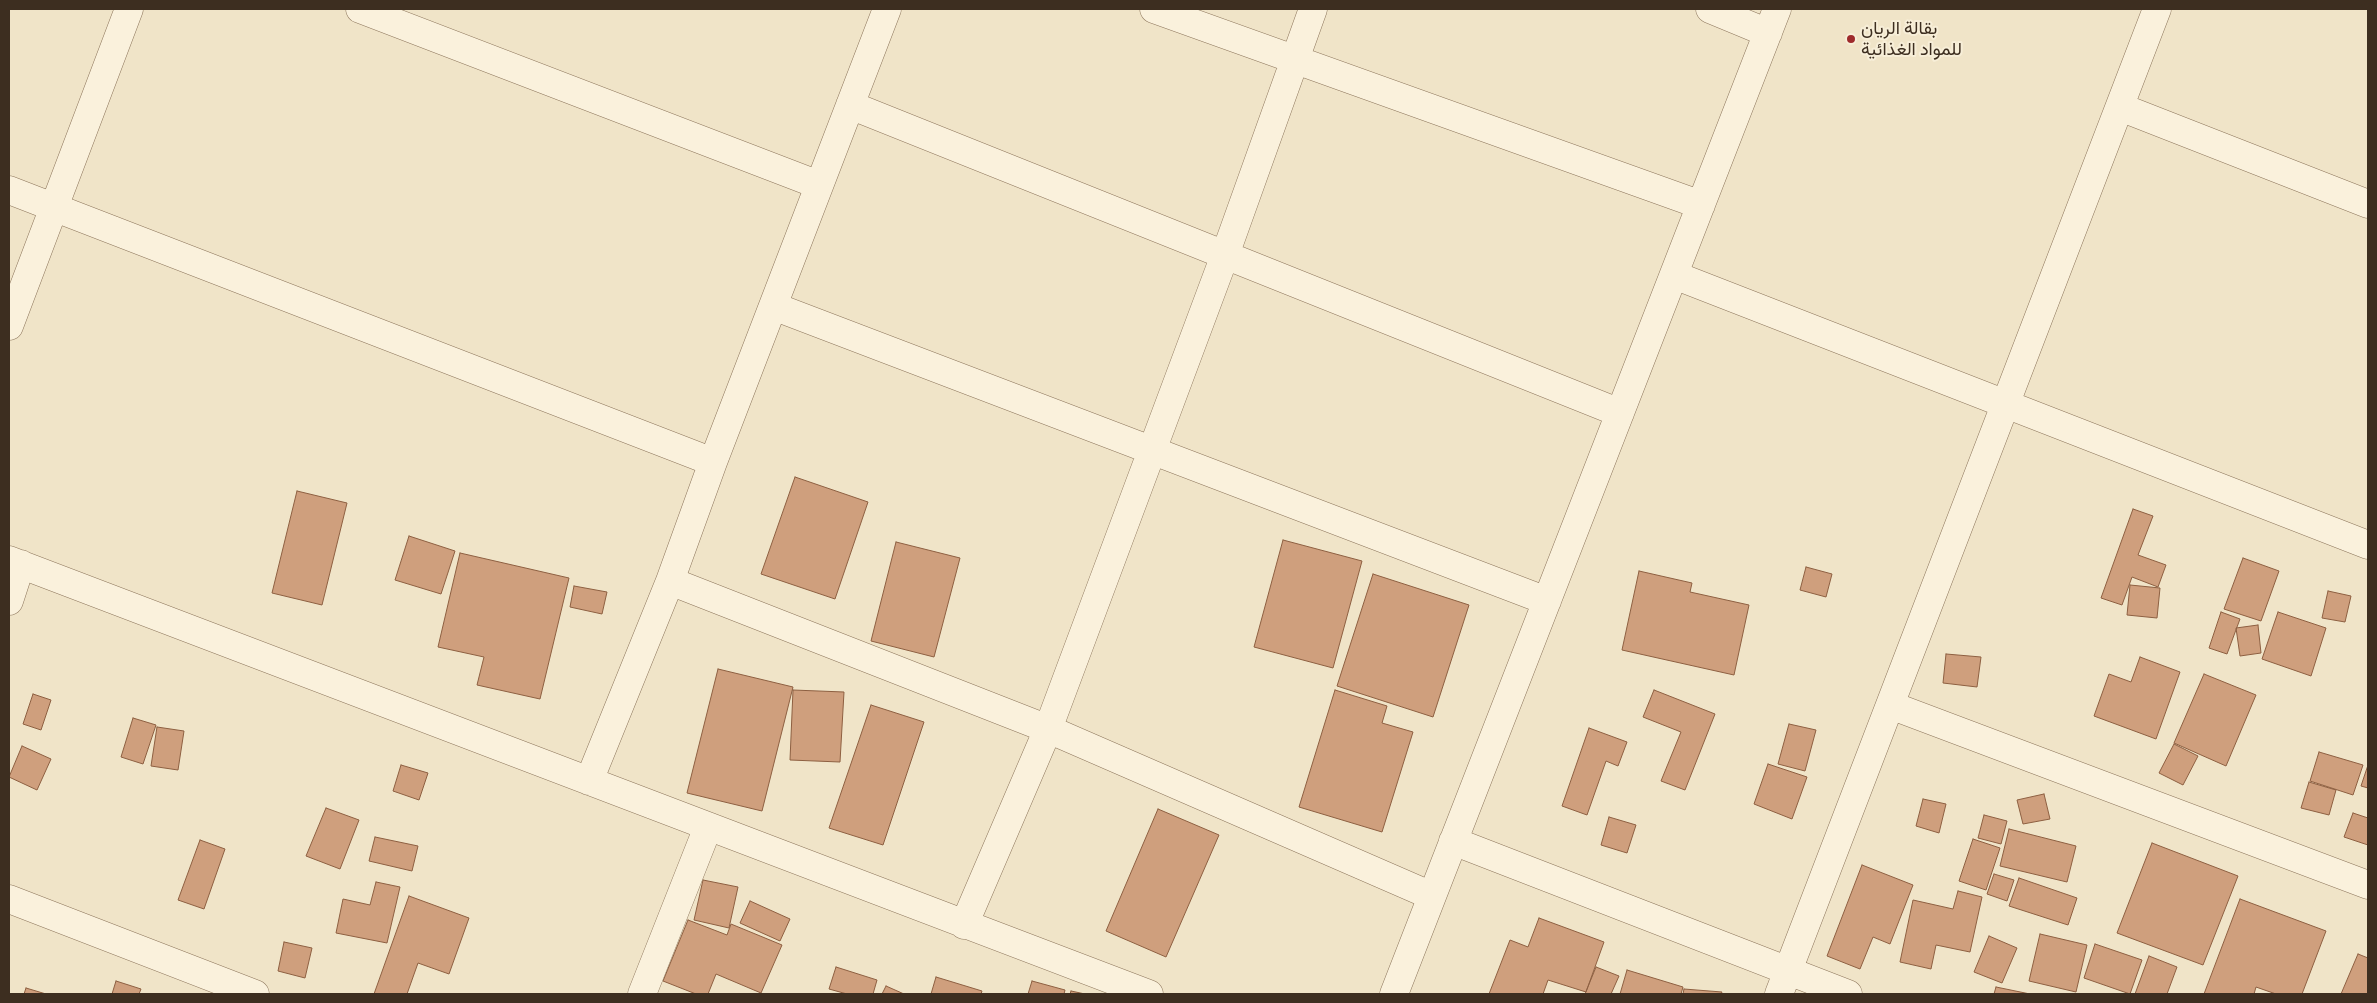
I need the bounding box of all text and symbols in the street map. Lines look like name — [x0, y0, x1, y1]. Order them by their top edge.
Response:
place label: بقالة الريان للمواد الغذائية — [1861, 18, 1962, 60]
marker: بقالة الريان للمواد الغذائية — [1845, 33, 1857, 45]

